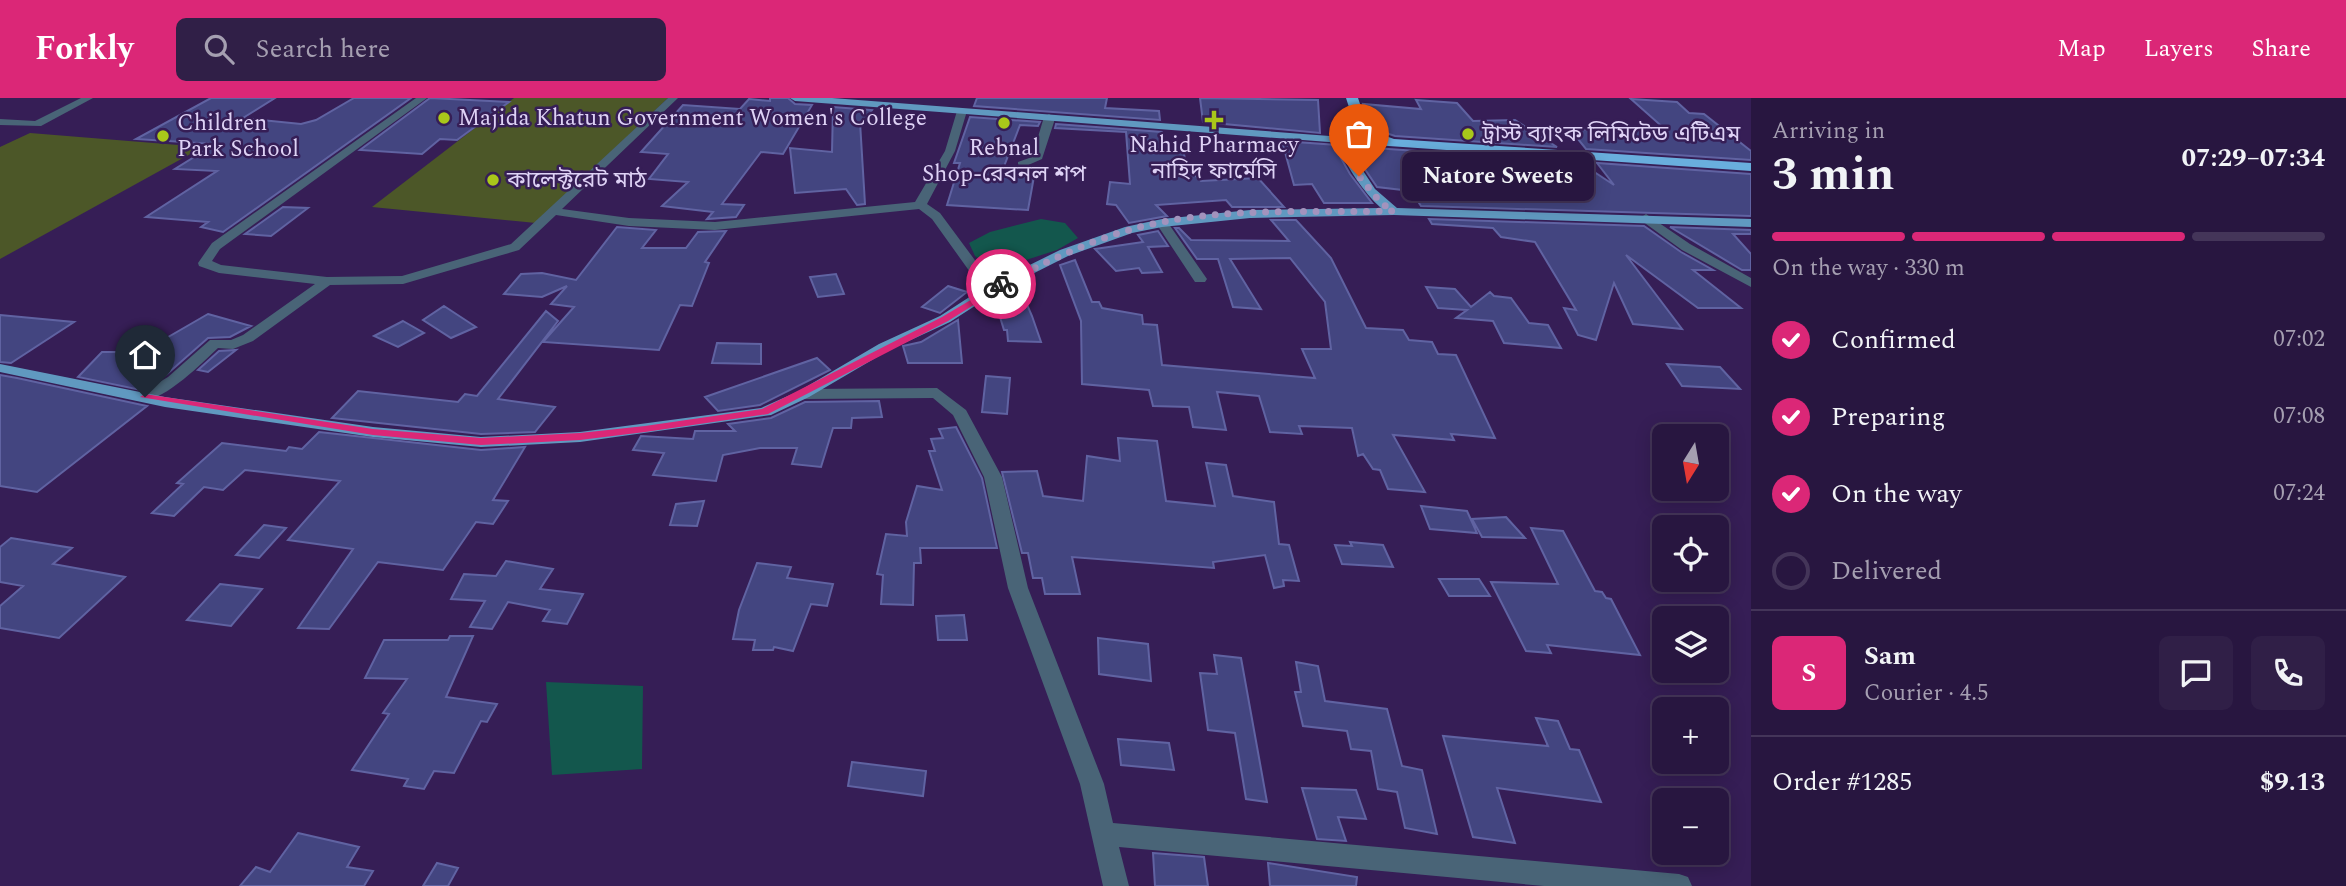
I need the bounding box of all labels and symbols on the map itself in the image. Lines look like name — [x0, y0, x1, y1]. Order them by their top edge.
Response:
place label: Majida Khatun Government Women's College — [458, 101, 927, 136]
pin — [1329, 104, 1389, 176]
place label: Children Park School — [177, 106, 299, 167]
marker: Majida Khatun Government Women's College — [436, 110, 452, 126]
marker: Nahid Pharmacy নাহিদ ফার্মেসি — [1206, 112, 1222, 128]
marker: Rebnal Shop-রেবনল শপ — [996, 115, 1012, 131]
place label: ট্রাস্ট ব্যাংক লিমিটেড এটিএম — [1481, 117, 1741, 152]
marker: ট্রাস্ট ব্যাংক লিমিটেড এটিএম — [1460, 126, 1476, 142]
marker: Children Park School — [155, 128, 171, 144]
place label: Nahid Pharmacy নাহিদ ফার্মেসি — [1129, 128, 1300, 189]
place label: Rebnal Shop-রেবনল শপ — [922, 131, 1087, 192]
callout: Natore Sweets — [1401, 152, 1594, 200]
place label: কালেক্টরেট মাঠ — [506, 163, 647, 198]
marker: কালেক্টরেট মাঠ — [485, 172, 501, 188]
courier — [966, 249, 1036, 319]
pin — [115, 325, 175, 397]
north arrow — [1652, 424, 1729, 500]

